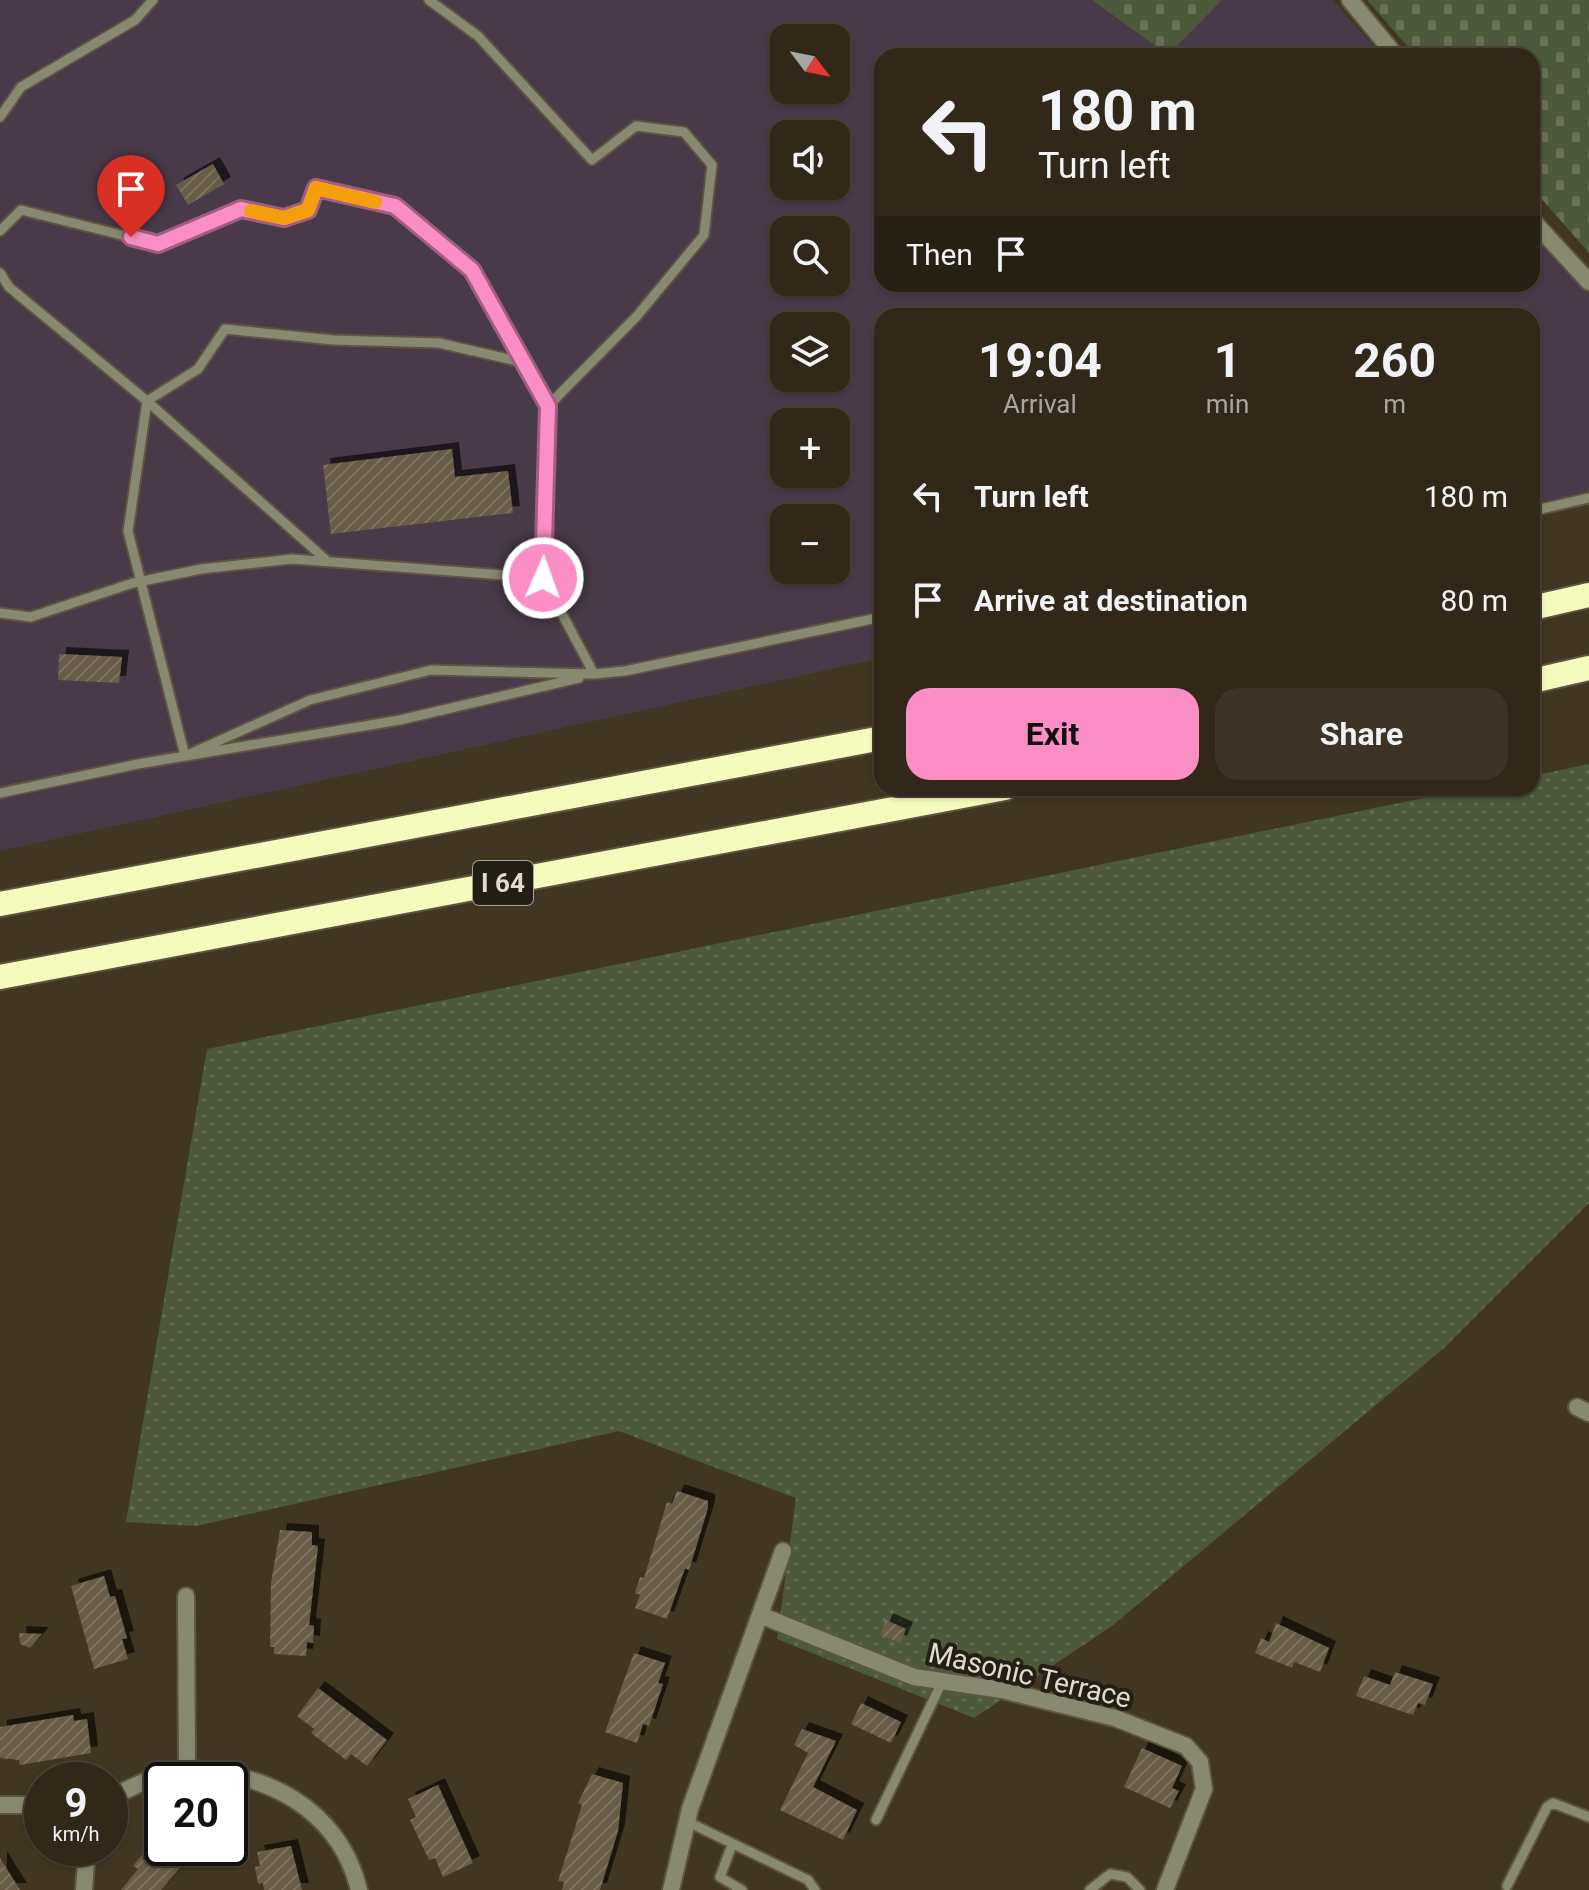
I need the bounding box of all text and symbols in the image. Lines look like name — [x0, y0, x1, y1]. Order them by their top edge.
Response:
north arrow — [770, 24, 850, 104]
map controls — [770, 24, 850, 584]
text: 180 m — [1038, 78, 1197, 144]
icon: left — [906, 80, 1010, 184]
button: sound — [770, 120, 850, 200]
text: Turn left — [1038, 145, 1171, 187]
pin — [97, 155, 165, 237]
icon: arrive — [109, 167, 153, 211]
button: search — [770, 216, 850, 296]
icon: arrive — [989, 232, 1033, 276]
text: Then — [906, 237, 973, 272]
button: layers — [770, 312, 850, 392]
text: 19:04 — [978, 332, 1102, 389]
text: 1 — [1214, 332, 1241, 389]
text: 260 — [1353, 332, 1436, 389]
text: Arrival — [1003, 389, 1077, 419]
text: min — [1206, 389, 1249, 419]
text: m — [1383, 389, 1406, 419]
button: + — [770, 408, 850, 488]
icon: left — [906, 474, 950, 518]
text: Turn left — [974, 479, 1089, 514]
text: 180 m — [1424, 479, 1508, 514]
button: − — [770, 504, 850, 584]
position arrow — [501, 536, 585, 620]
icon: arrive — [906, 578, 950, 622]
text: Arrive at destination — [974, 583, 1248, 618]
text: 80 m — [1441, 583, 1508, 618]
button: Exit — [906, 688, 1199, 780]
button: Share — [1215, 688, 1508, 780]
road number: I 64 — [473, 861, 533, 905]
street label: Masonic Terrace — [925, 1636, 1134, 1715]
speed limit sign: 20 — [144, 1762, 248, 1866]
text: 9 — [65, 1780, 87, 1827]
text: km/h — [53, 1822, 99, 1846]

